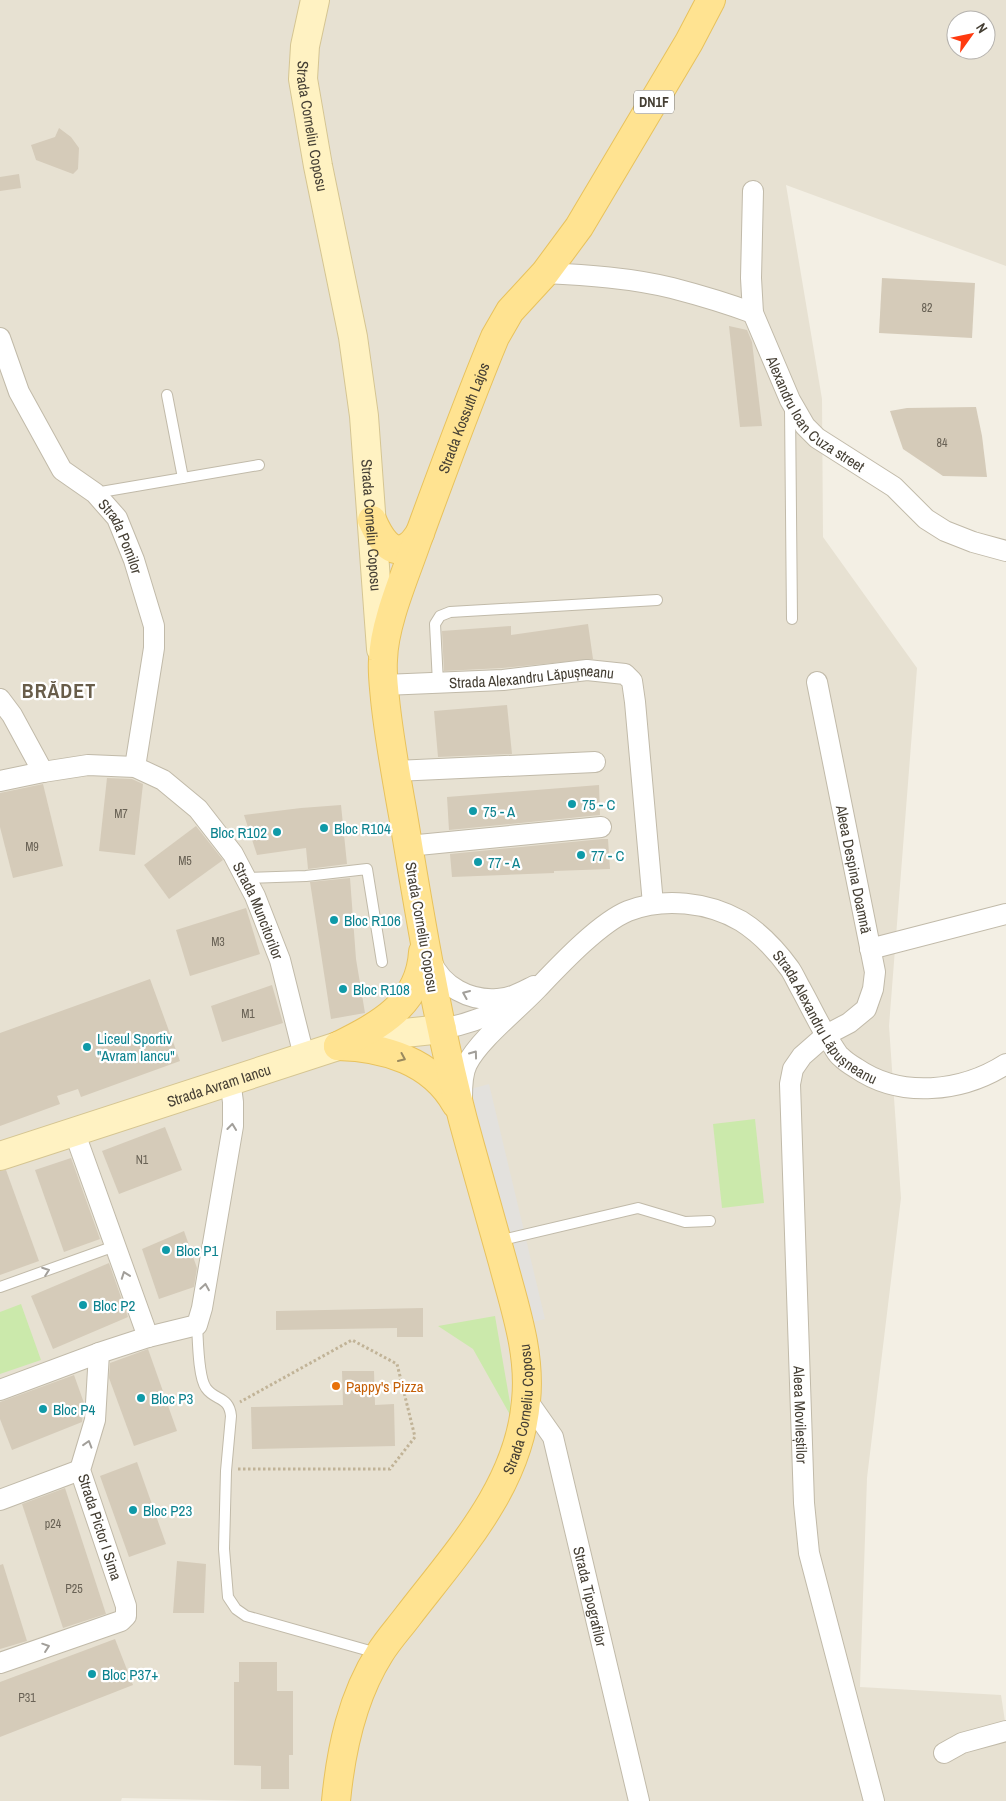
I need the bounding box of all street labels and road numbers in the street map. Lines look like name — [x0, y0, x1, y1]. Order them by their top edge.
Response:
street label: Strada Corneliu Coposu — [292, 60, 333, 193]
road number: DN1F — [634, 90, 674, 114]
street label: Alexandru Ioan Cuza street — [761, 352, 870, 477]
street label: Strada Kossuth Lajos — [432, 359, 494, 476]
street label: Strada Corneliu Coposu — [357, 458, 387, 592]
street label: Strada Pomilor — [94, 494, 148, 576]
street label: Strada Alexandru Lăpușneanu — [449, 660, 615, 693]
street label: Aleea Despina Doamnă — [831, 802, 878, 936]
street label: Strada Muncitorilor — [228, 858, 289, 962]
street label: Strada Corneliu Coposu — [400, 860, 444, 994]
street label: Strada Alexandru Lăpușneanu — [768, 945, 881, 1089]
street label: Strada Avram Iancu — [164, 1058, 273, 1112]
street label: Strada Corneliu Coposu — [497, 1343, 537, 1478]
street label: Aleea Movileștilor — [789, 1365, 813, 1464]
street label: Strada Pictor I Sima — [73, 1471, 127, 1583]
street label: Strada Tipografilor — [569, 1544, 613, 1649]

